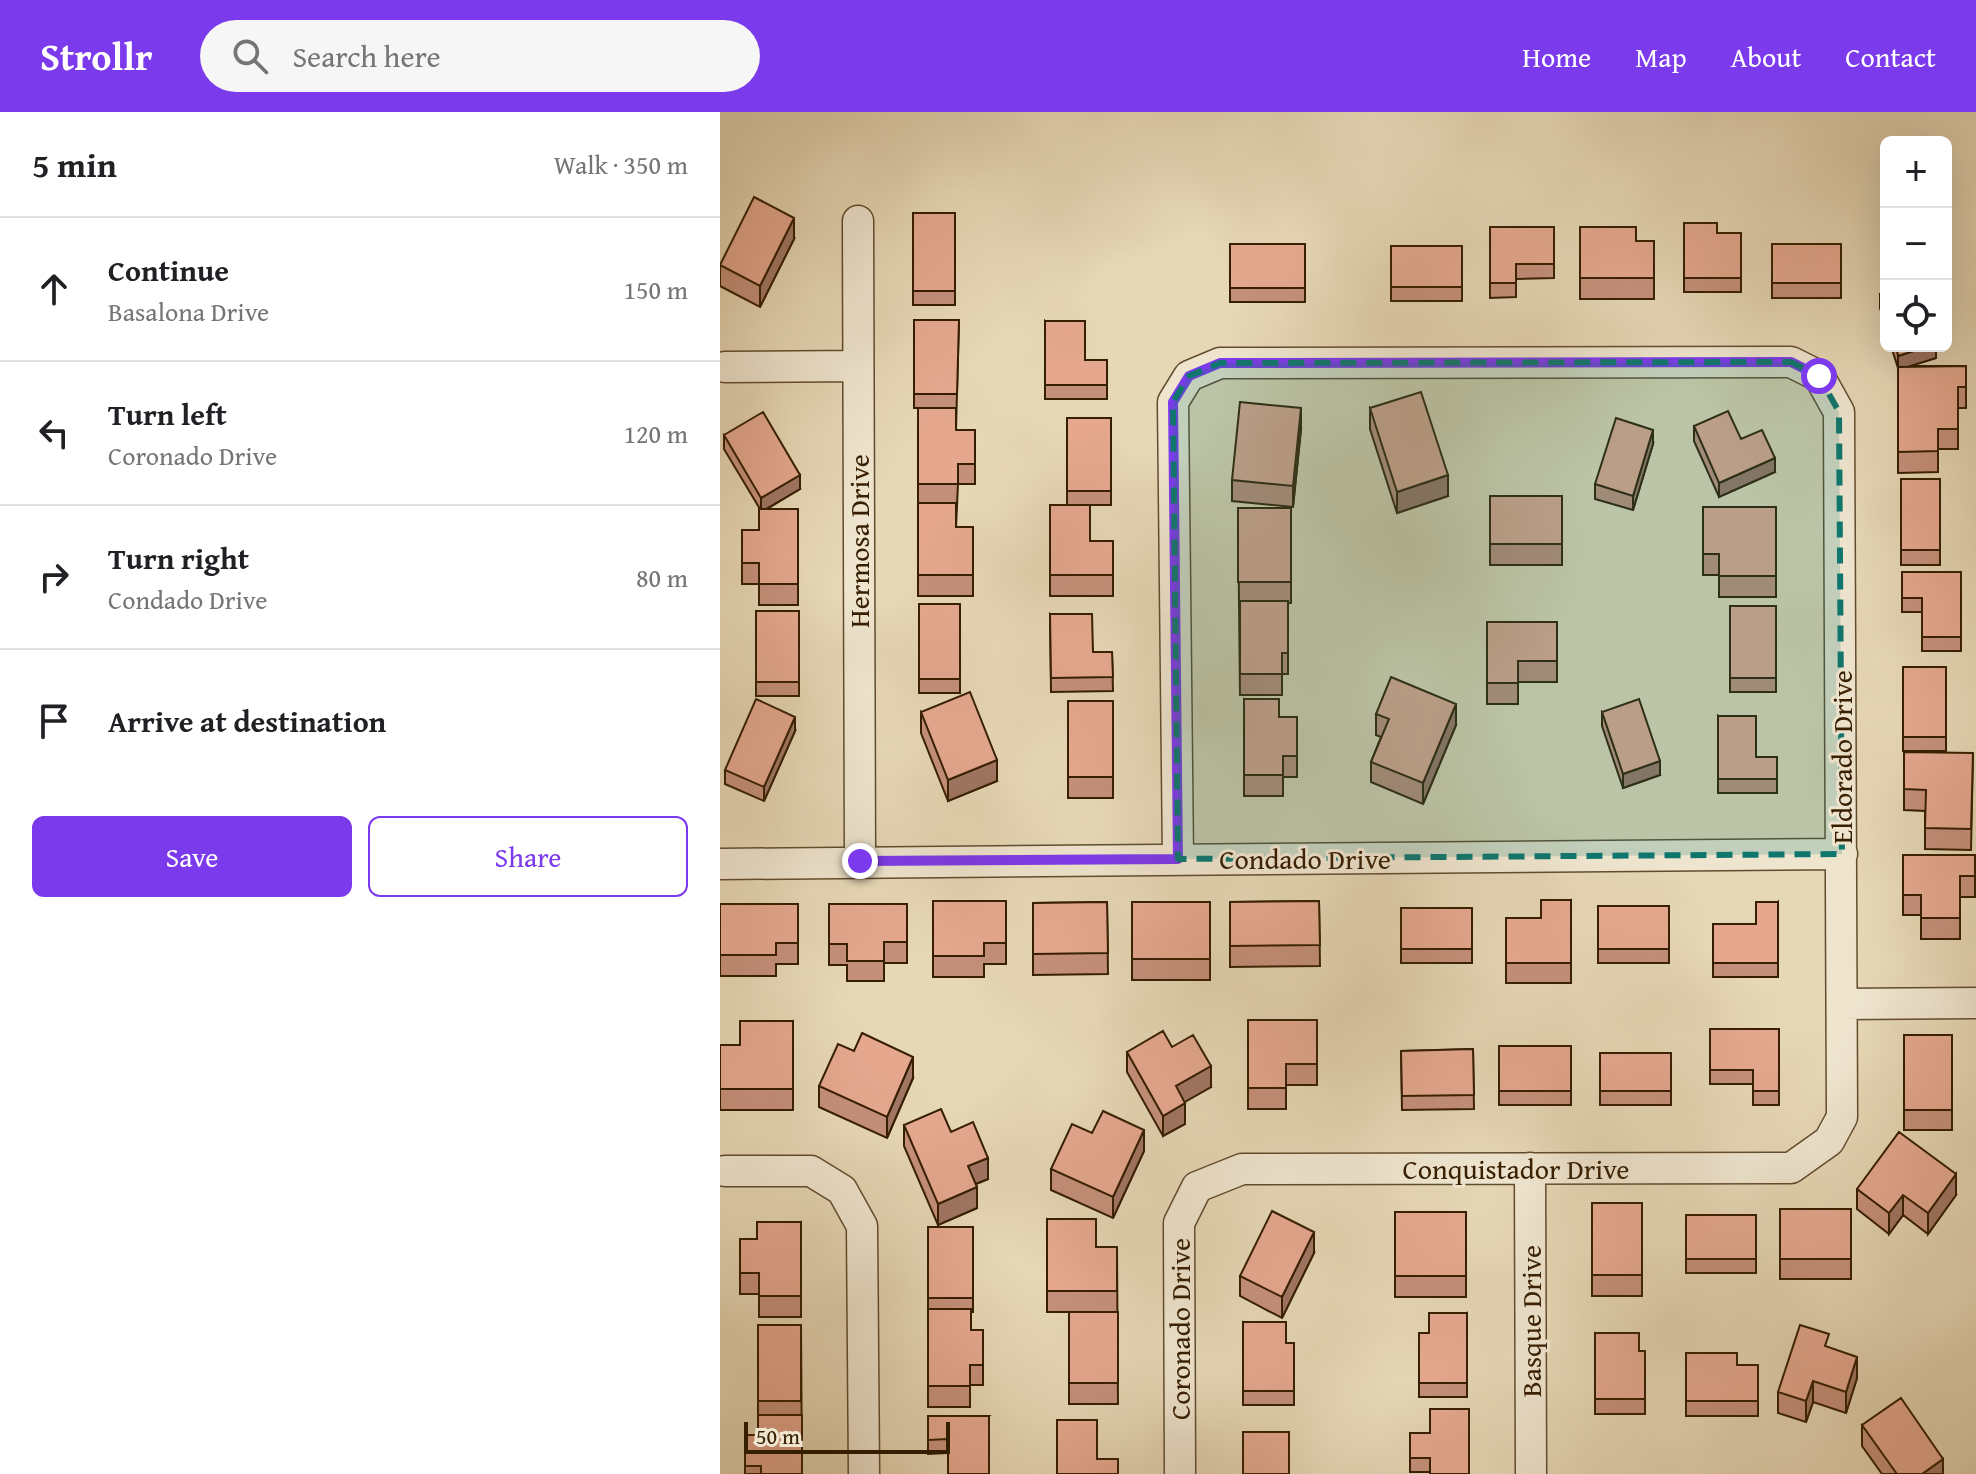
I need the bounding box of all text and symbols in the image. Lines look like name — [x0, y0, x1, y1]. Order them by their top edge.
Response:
search box — [200, 20, 760, 92]
text: Strollr — [40, 28, 152, 84]
icon: search — [228, 34, 272, 78]
text: Search here — [292, 34, 441, 78]
text: Home — [1522, 36, 1591, 77]
text: Map — [1635, 36, 1687, 77]
text: About — [1731, 36, 1801, 77]
text: Contact — [1845, 36, 1936, 77]
map controls — [1880, 136, 1952, 352]
button: + — [1880, 136, 1952, 208]
text: 5 min — [32, 140, 117, 189]
text: Walk · 350 m — [554, 145, 688, 184]
button: − — [1880, 208, 1952, 280]
text: Continue — [108, 248, 229, 292]
icon: ahead — [32, 267, 76, 311]
text: 150 m — [623, 270, 688, 309]
button: locate — [1880, 280, 1952, 352]
text: Basalona Drive — [108, 292, 269, 331]
route start — [1801, 358, 1837, 394]
text: Turn left — [108, 392, 227, 436]
icon: left — [32, 411, 76, 455]
text: 120 m — [623, 414, 688, 453]
text: Coronado Drive — [108, 436, 277, 475]
street label: Hermosa Drive — [838, 454, 879, 628]
text: Turn right — [108, 536, 249, 580]
icon: right — [32, 555, 76, 599]
text: 80 m — [636, 558, 688, 597]
text: Condado Drive — [108, 580, 267, 619]
street label: Eldorado Drive — [1821, 670, 1862, 844]
icon: arrive — [32, 699, 76, 743]
text: Arrive at destination — [108, 699, 386, 743]
button: Save — [32, 816, 352, 897]
button: Share — [368, 816, 688, 897]
street label: Condado Drive — [1219, 838, 1391, 879]
route end — [842, 843, 878, 879]
street label: Conquistador Drive — [1403, 1148, 1629, 1189]
street label: Coronado Drive — [1159, 1238, 1200, 1420]
street label: Basque Drive — [1510, 1245, 1551, 1397]
scale bar — [744, 1418, 950, 1454]
text: 50 m — [756, 1420, 800, 1452]

